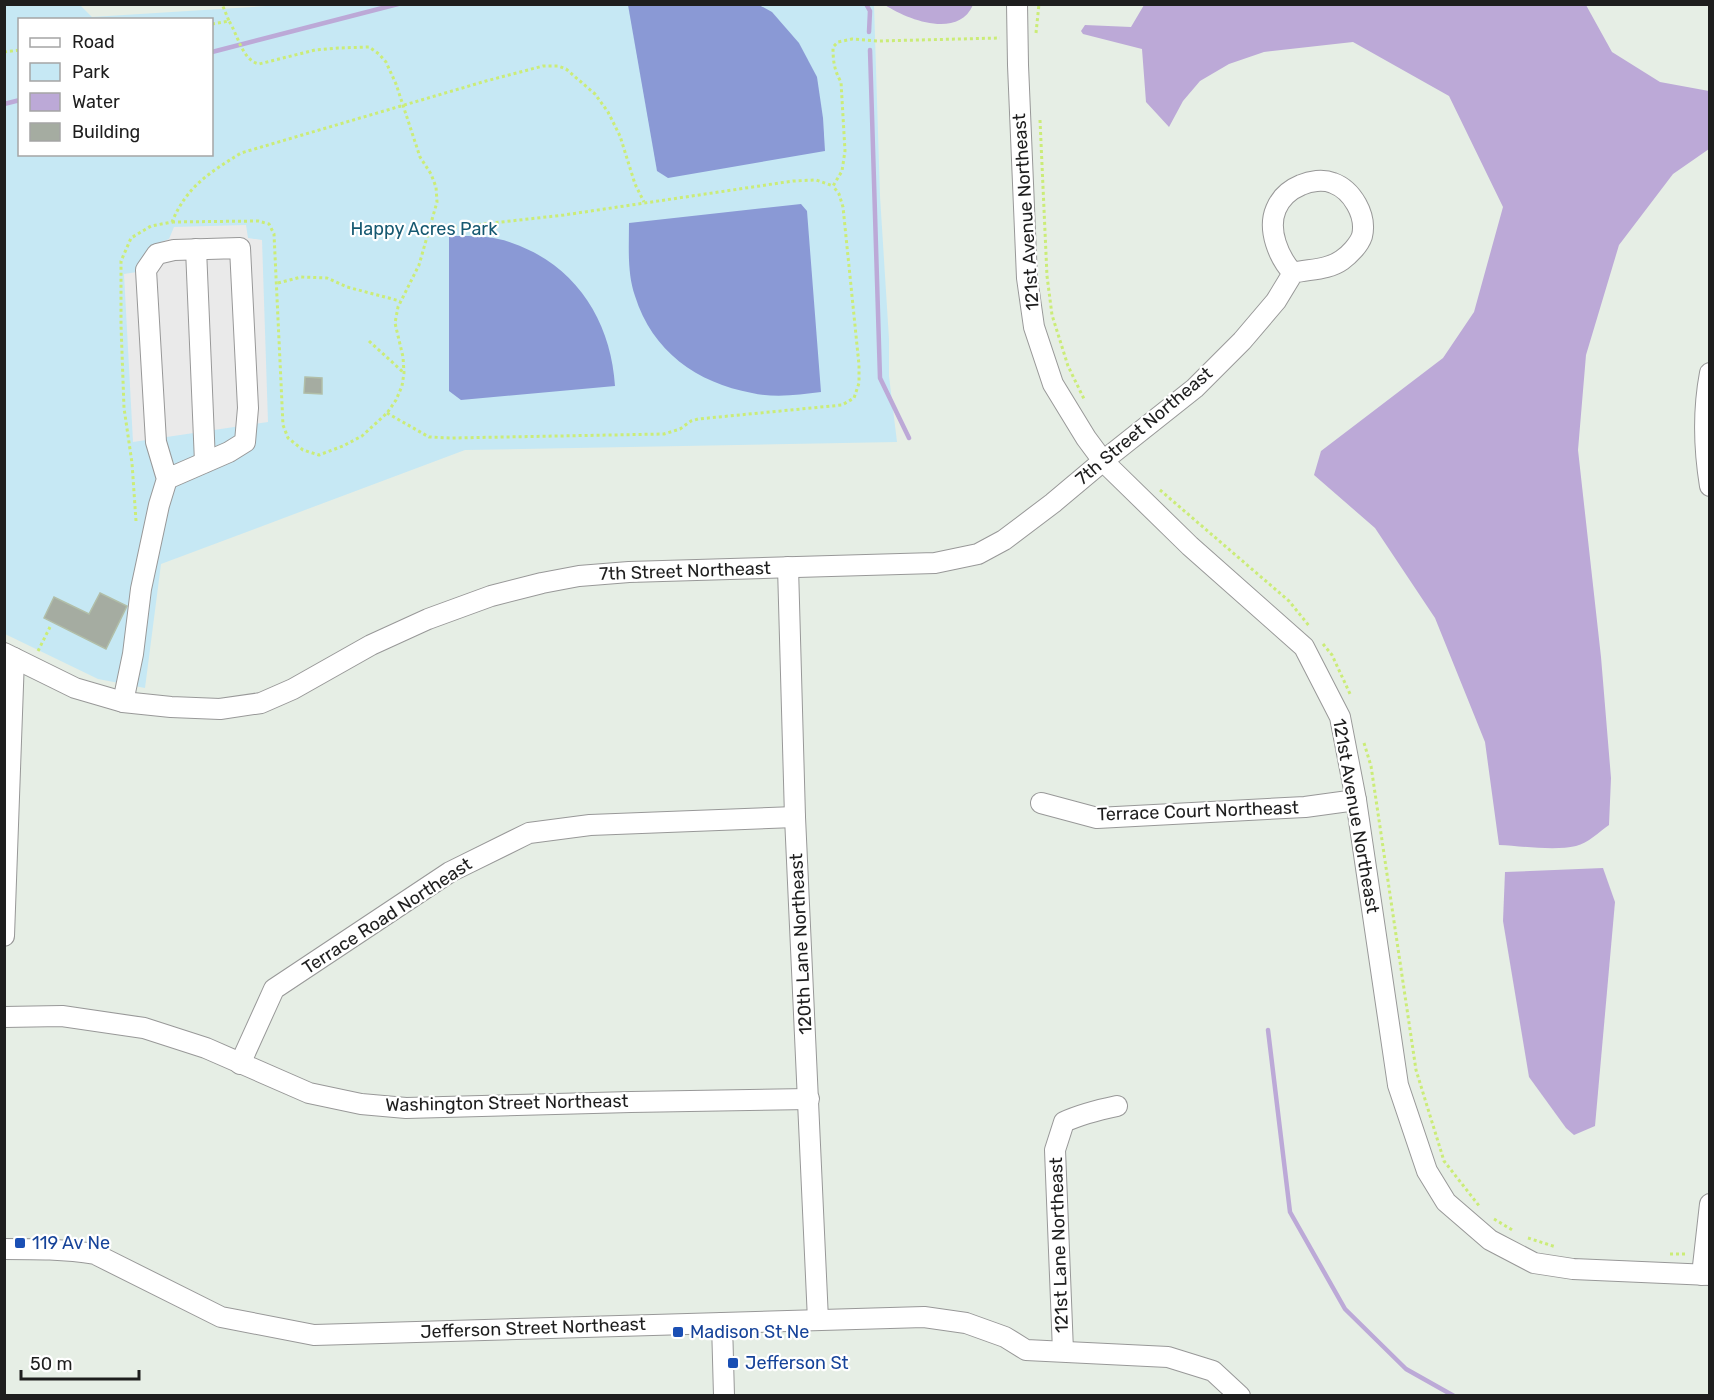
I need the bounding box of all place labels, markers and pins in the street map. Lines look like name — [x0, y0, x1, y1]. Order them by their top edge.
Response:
place label: 119 Av Ne — [32, 1232, 110, 1254]
marker: 119 Av Ne — [13, 1236, 27, 1250]
place label: Madison St Ne — [690, 1321, 809, 1343]
marker: Madison St Ne — [671, 1325, 685, 1339]
place label: Jefferson St — [745, 1352, 849, 1374]
marker: Jefferson St — [726, 1356, 740, 1370]

